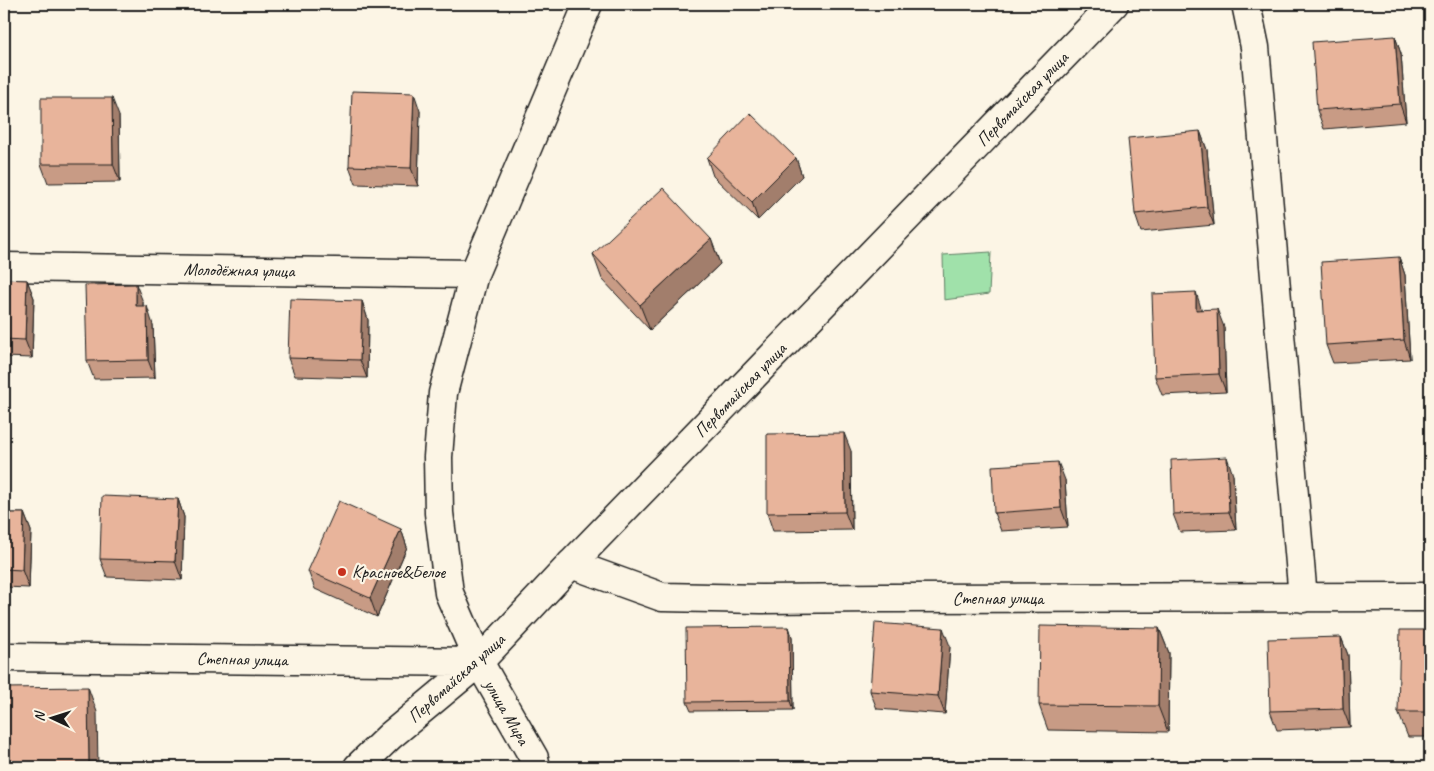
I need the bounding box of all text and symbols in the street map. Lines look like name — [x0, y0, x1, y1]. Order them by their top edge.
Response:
street label: Первомайская улица — [971, 46, 1074, 151]
street label: Молодёжная улица — [183, 258, 296, 282]
street label: Первомайская улица — [689, 337, 792, 442]
place label: Красное&Белое — [352, 561, 446, 583]
marker: Красное&Белое — [336, 566, 348, 578]
street label: Степная улица — [953, 587, 1045, 609]
street label: Первомайская улица — [403, 627, 511, 727]
street label: Степная улица — [196, 647, 289, 671]
street label: улица Мира — [479, 674, 536, 750]
north arrow — [28, 694, 78, 744]
text: N — [31, 710, 48, 722]

